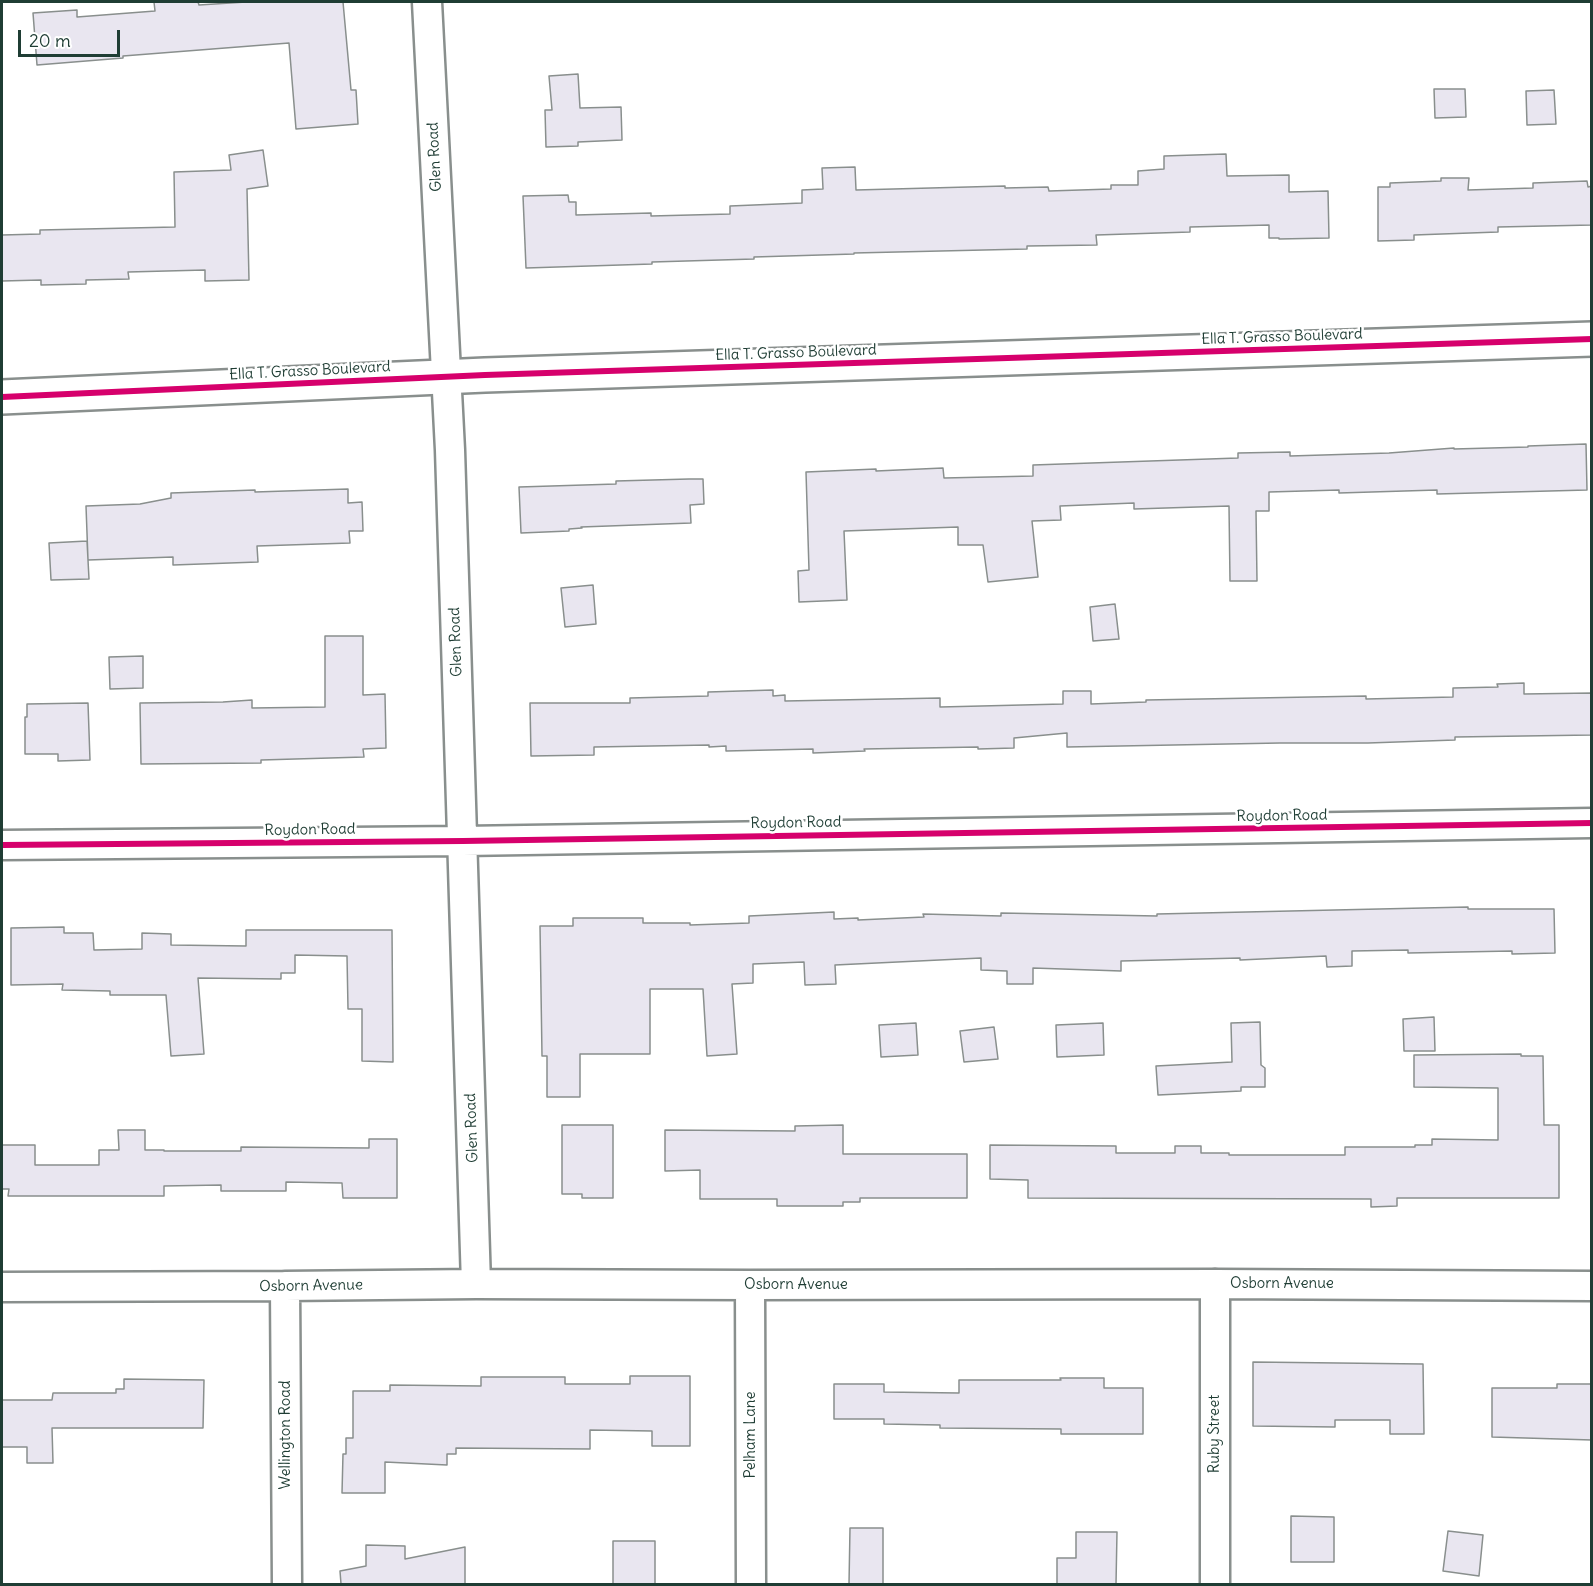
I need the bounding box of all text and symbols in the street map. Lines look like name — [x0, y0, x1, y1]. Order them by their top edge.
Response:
scale bar — [21, 18, 123, 56]
text: 20 m — [29, 29, 71, 52]
street label: Glen Road — [424, 122, 446, 192]
street label: Ella T. Grasso Boulevard — [1201, 325, 1363, 349]
street label: Ella T. Grasso Boulevard — [715, 341, 877, 365]
street label: Ella T. Grasso Boulevard — [229, 358, 391, 384]
street label: Glen Road — [446, 607, 466, 677]
street label: Roydon Road — [1236, 806, 1328, 826]
street label: Roydon Road — [750, 813, 842, 833]
street label: Roydon Road — [264, 820, 356, 840]
street label: Glen Road — [462, 1093, 482, 1163]
street label: Osborn Avenue — [1230, 1275, 1334, 1293]
street label: Osborn Avenue — [259, 1276, 363, 1296]
street label: Osborn Avenue — [744, 1276, 848, 1294]
street label: Wellington Road — [277, 1380, 295, 1490]
street label: Pelham Lane — [742, 1391, 760, 1479]
street label: Ruby Street — [1206, 1395, 1224, 1473]

